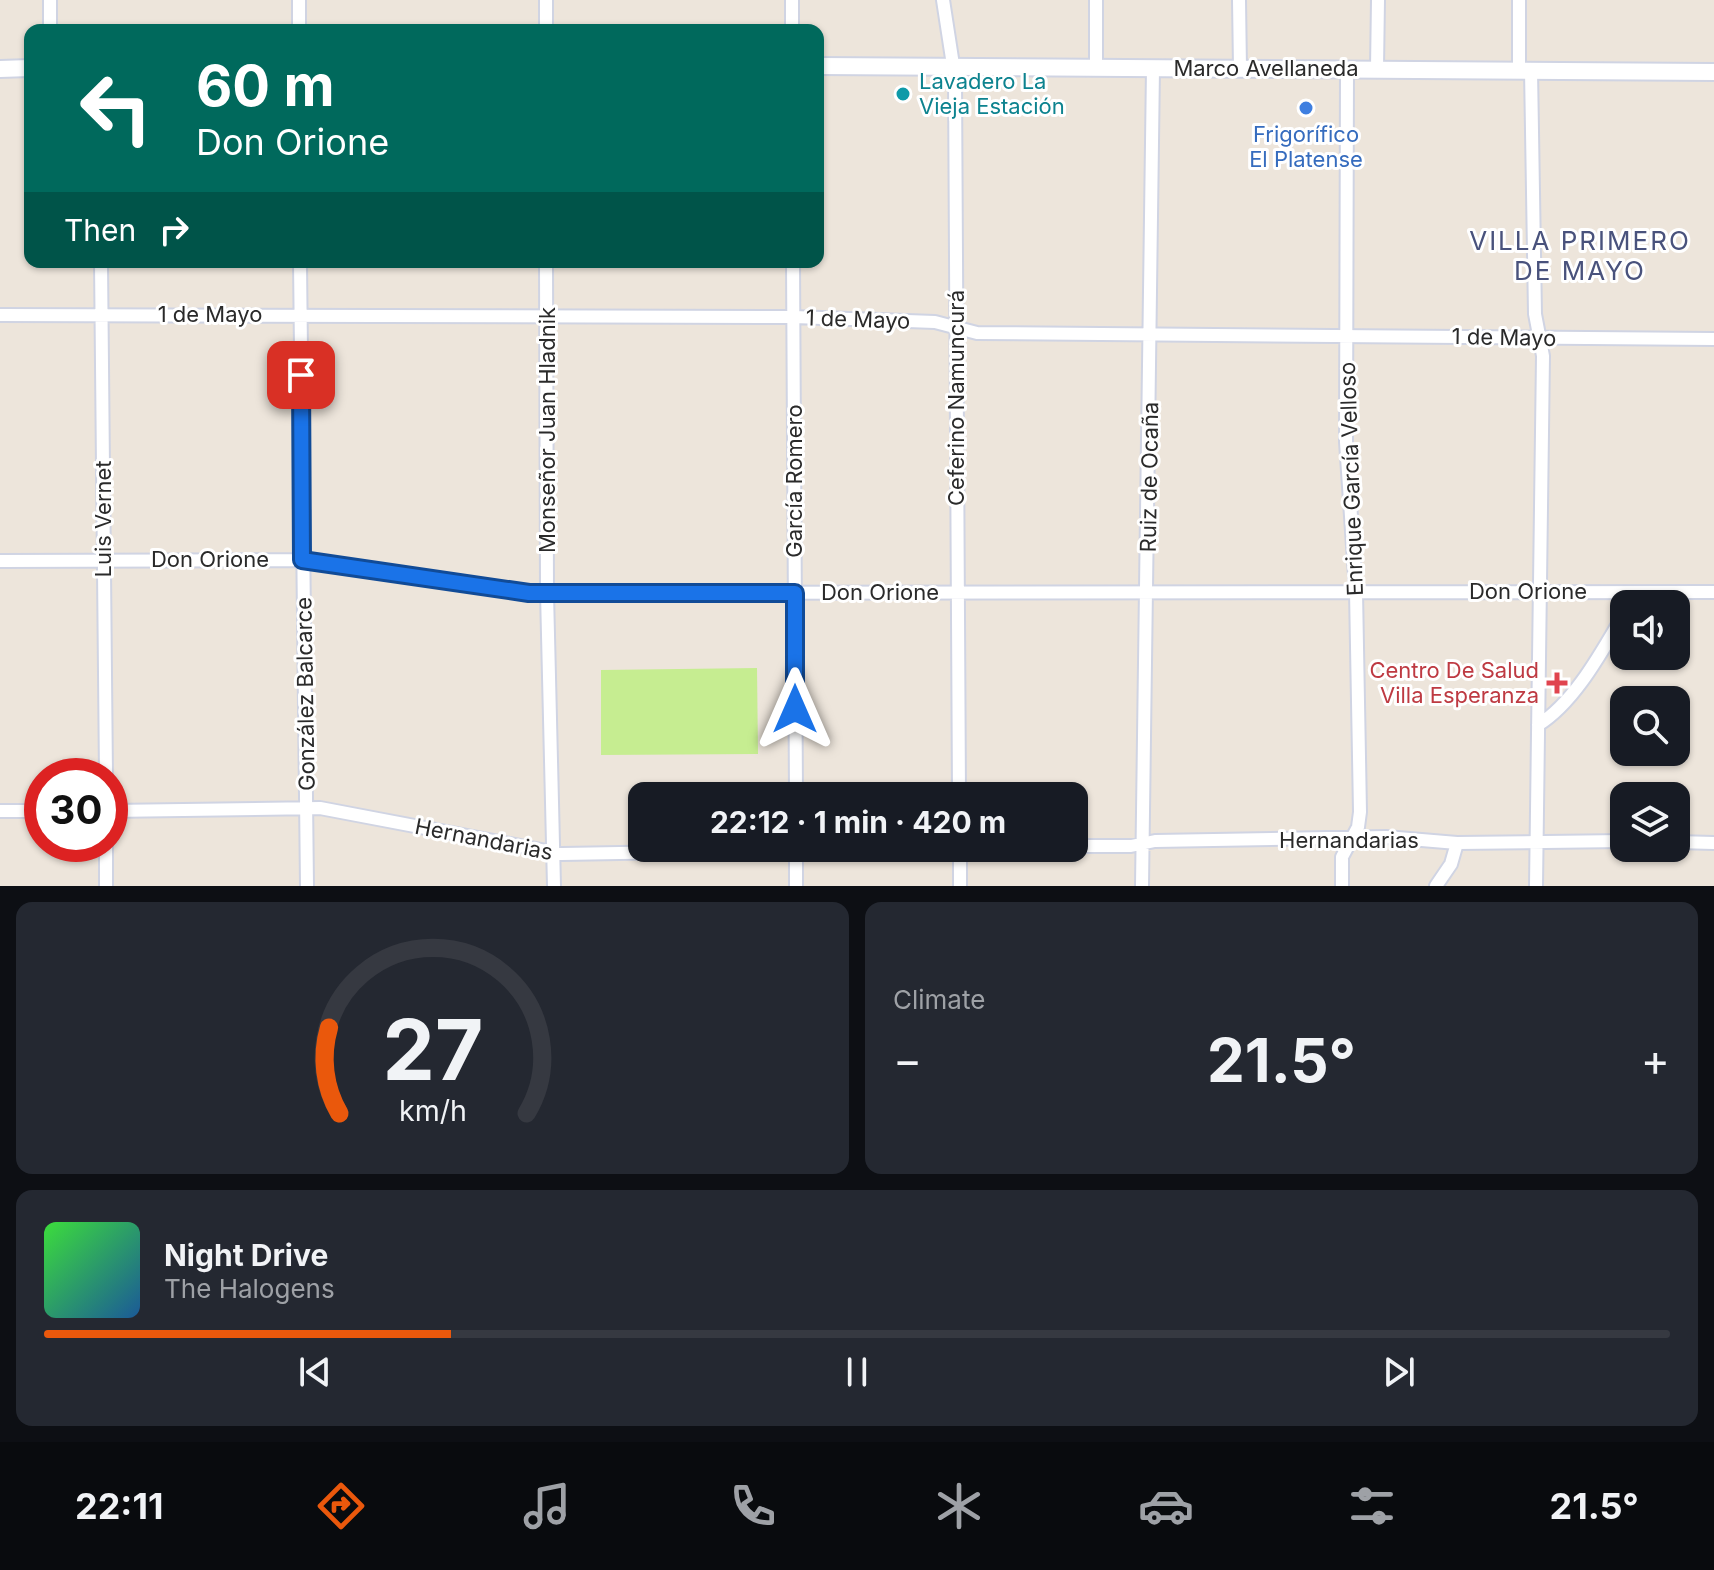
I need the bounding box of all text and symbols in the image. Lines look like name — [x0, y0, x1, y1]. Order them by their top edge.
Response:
text: 60 m — [196, 52, 335, 120]
street label: Marco Avellaneda — [1173, 55, 1359, 81]
icon: left — [64, 56, 168, 160]
place label: Lavadero La Vieja Estación — [919, 68, 1065, 119]
marker: Lavadero La Vieja Estación — [894, 85, 912, 103]
marker: Frigorífico El Platense — [1297, 99, 1315, 117]
text: Don Orione — [196, 120, 389, 164]
place label: Frigorífico El Platense — [1249, 121, 1363, 172]
icon: right — [152, 208, 196, 252]
text: Then — [64, 212, 136, 248]
district label: VILLA PRIMERO DE MAYO — [1469, 225, 1691, 286]
street label: Ceferino Namuncurá — [943, 290, 969, 506]
street label: 1 de Mayo — [158, 301, 262, 327]
street label: 1 de Mayo — [805, 304, 911, 334]
street label: Monseñor Juan Hladnik — [534, 307, 560, 553]
street label: 1 de Mayo — [1451, 323, 1557, 351]
pin — [267, 341, 335, 409]
icon: arrive — [279, 353, 323, 397]
street label: Enrique García Velloso — [1334, 361, 1368, 597]
street label: Ruiz de Ocaña — [1135, 401, 1163, 553]
street label: García Romero — [781, 404, 807, 558]
street label: Luis Vernet — [90, 460, 116, 578]
street label: Don Orione — [151, 546, 269, 572]
street label: Don Orione — [1469, 578, 1587, 604]
street label: Don Orione — [821, 579, 939, 605]
map controls — [1610, 590, 1690, 862]
button: sound — [1610, 590, 1690, 670]
street label: González Balcarce — [290, 597, 320, 791]
place label: Centro De Salud Villa Esperanza — [1369, 657, 1539, 708]
position arrow — [753, 667, 837, 751]
marker: Centro De Salud Villa Esperanza — [1546, 672, 1568, 694]
button: search — [1610, 686, 1690, 766]
speed limit sign: 30 — [24, 758, 128, 862]
button: layers — [1610, 782, 1690, 862]
text: 22:12 · 1 min · 420 m — [710, 804, 1006, 840]
street label: Hernandarias — [413, 813, 555, 865]
street label: Hernandarias — [1279, 827, 1419, 853]
text: Climate — [893, 984, 985, 1015]
text: 27 — [382, 999, 483, 1100]
text: 21.5° — [1207, 1024, 1356, 1096]
text: − — [893, 1033, 922, 1087]
text: + — [1641, 1033, 1670, 1087]
text: km/h — [399, 1093, 466, 1128]
text: Night Drive — [164, 1237, 328, 1273]
text: The Halogens — [164, 1273, 335, 1304]
icon: previous — [293, 1350, 337, 1394]
icon: pause — [835, 1350, 879, 1394]
icon: next — [1377, 1350, 1421, 1394]
icon: directions — [313, 1478, 369, 1534]
icon: music — [519, 1478, 575, 1534]
icon: phone — [725, 1478, 781, 1534]
icon: climate — [931, 1478, 987, 1534]
icon: car — [1138, 1478, 1194, 1534]
icon: filters — [1344, 1478, 1400, 1534]
text: 22:11 — [75, 1484, 163, 1528]
text: 21.5° — [1550, 1484, 1639, 1528]

